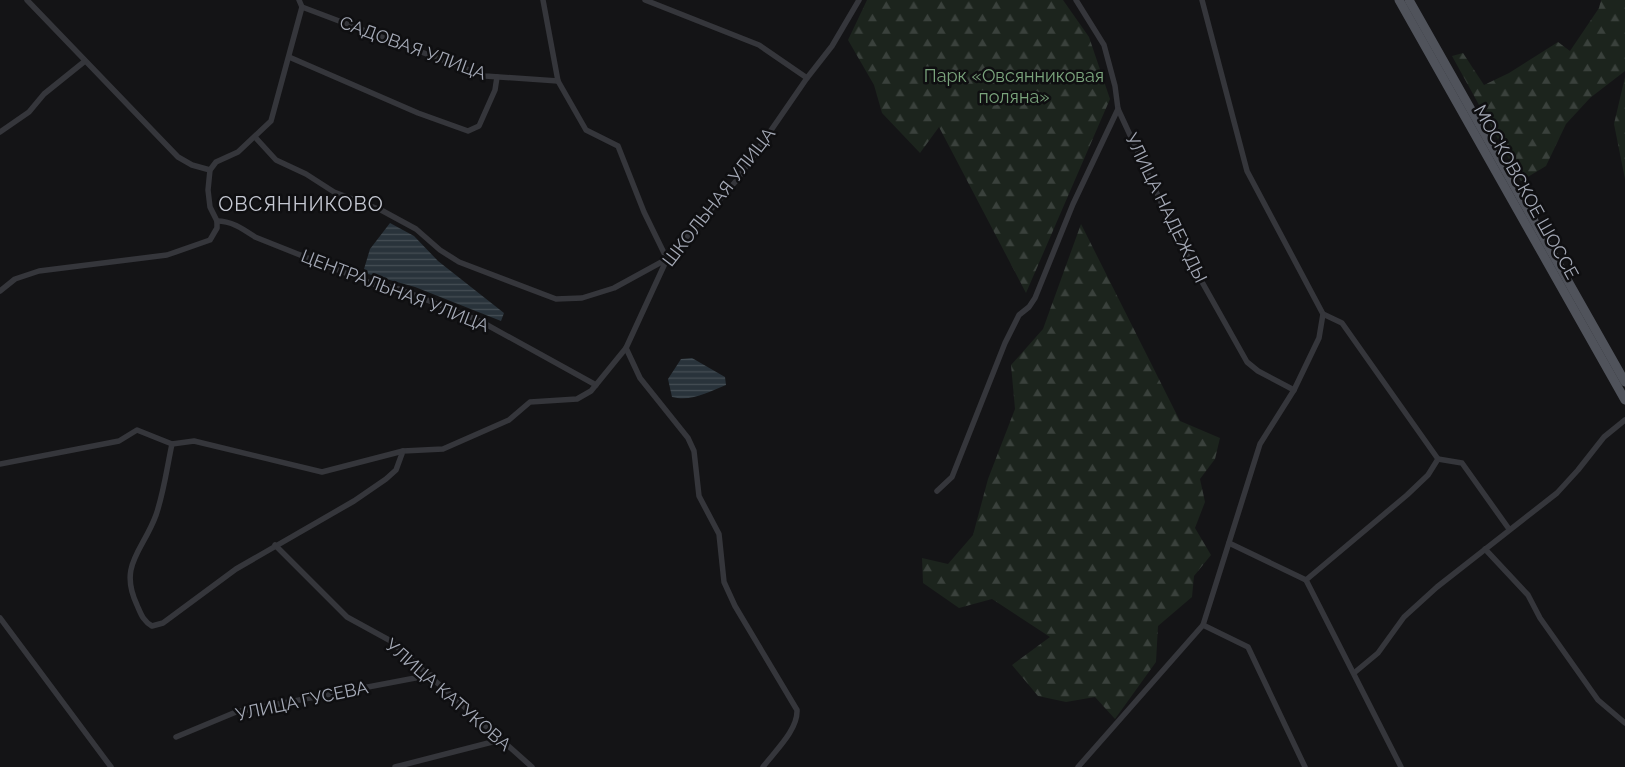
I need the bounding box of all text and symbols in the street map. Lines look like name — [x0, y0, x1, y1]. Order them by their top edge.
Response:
street label: САДОВАЯ УЛИЦА — [337, 11, 489, 84]
park label: Парк «Овсянниковая поляна» — [924, 65, 1104, 107]
street label: МОСКОВСКОЕ ШОССЕ — [1470, 101, 1583, 283]
street label: ШКОЛЬНАЯ УЛИЦА — [658, 123, 779, 270]
street label: УЛИЦА НАДЕЖДЫ — [1121, 130, 1212, 286]
district label: ОВСЯННИКОВО — [218, 192, 384, 216]
street label: ЦЕНТРАЛЬНАЯ УЛИЦА — [298, 245, 492, 336]
street label: УЛИЦА КАТУКОВА — [381, 634, 516, 755]
street label: УЛИЦА ГУСЕВА — [234, 676, 370, 725]

